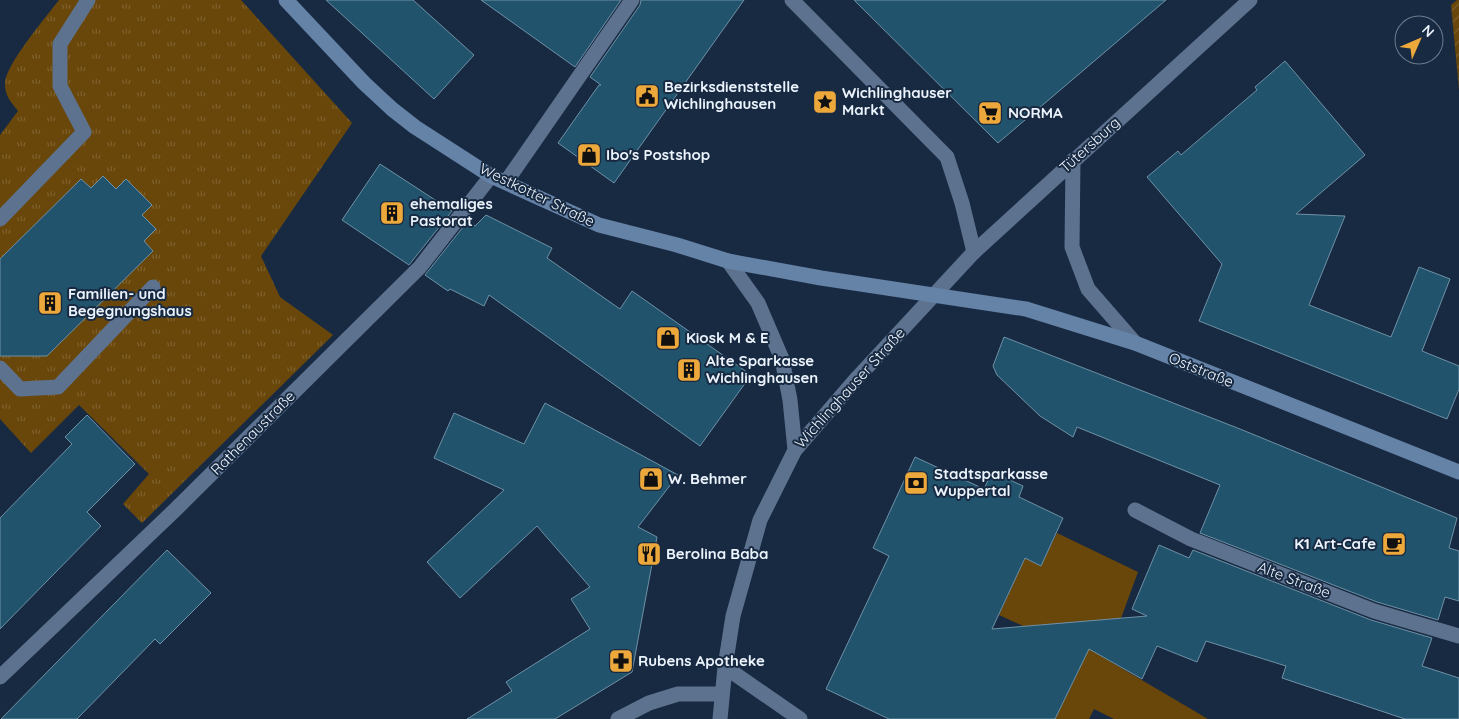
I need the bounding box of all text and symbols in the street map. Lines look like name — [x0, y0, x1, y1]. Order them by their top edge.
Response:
north arrow — [1394, 15, 1444, 65]
text: N — [1418, 21, 1438, 41]
place label: Bezirksdienststelle Wichlinghausen — [664, 77, 799, 113]
public building icon: Bezirksdienststelle Wichlinghausen — [634, 83, 660, 109]
place label: Wichlinghauser Markt — [842, 83, 952, 119]
place icon: Wichlinghauser Markt — [812, 89, 838, 115]
supermarket icon: NORMA — [977, 100, 1003, 126]
place label: NORMA — [1008, 103, 1063, 122]
street label: Tütersburg — [1056, 113, 1124, 177]
shop icon: Ibo's Postshop — [576, 142, 602, 168]
place label: Ibo's Postshop — [606, 145, 710, 164]
street label: Westkotter Straße — [477, 158, 598, 231]
place label: ehemaliges Pastorat — [410, 194, 493, 230]
building icon: ehemaliges Pastorat — [379, 200, 405, 226]
place label: Familien- und Begegnungshaus — [68, 284, 192, 320]
building icon: Familien- und Begegnungshaus — [37, 290, 63, 316]
street label: Wichlinghauser Straße — [790, 323, 909, 452]
shop icon: Kiosk M & E — [655, 325, 681, 351]
place label: Kiosk M & E — [686, 328, 769, 347]
street label: Oststraße — [1166, 348, 1236, 391]
place label: Alte Sparkasse Wichlinghausen — [706, 351, 818, 387]
building icon: Alte Sparkasse Wichlinghausen — [676, 357, 702, 383]
street label: Rathenaustraße — [206, 386, 299, 479]
place label: Stadtsparkasse Wuppertal — [934, 464, 1048, 500]
shop icon: W. Behmer — [638, 466, 664, 492]
place label: W. Behmer — [668, 469, 747, 488]
bank icon: Stadtsparkasse Wuppertal — [903, 470, 929, 496]
cafe icon: K1 Art-Cafe — [1381, 531, 1407, 557]
place label: K1 Art-Cafe — [1294, 534, 1376, 553]
restaurant icon: Berolina Baba — [636, 541, 662, 567]
place label: Berolina Baba — [666, 544, 768, 563]
street label: Alte Straße — [1255, 557, 1333, 602]
pharmacy icon: Rubens Apotheke — [608, 648, 634, 674]
place label: Rubens Apotheke — [638, 651, 765, 670]

